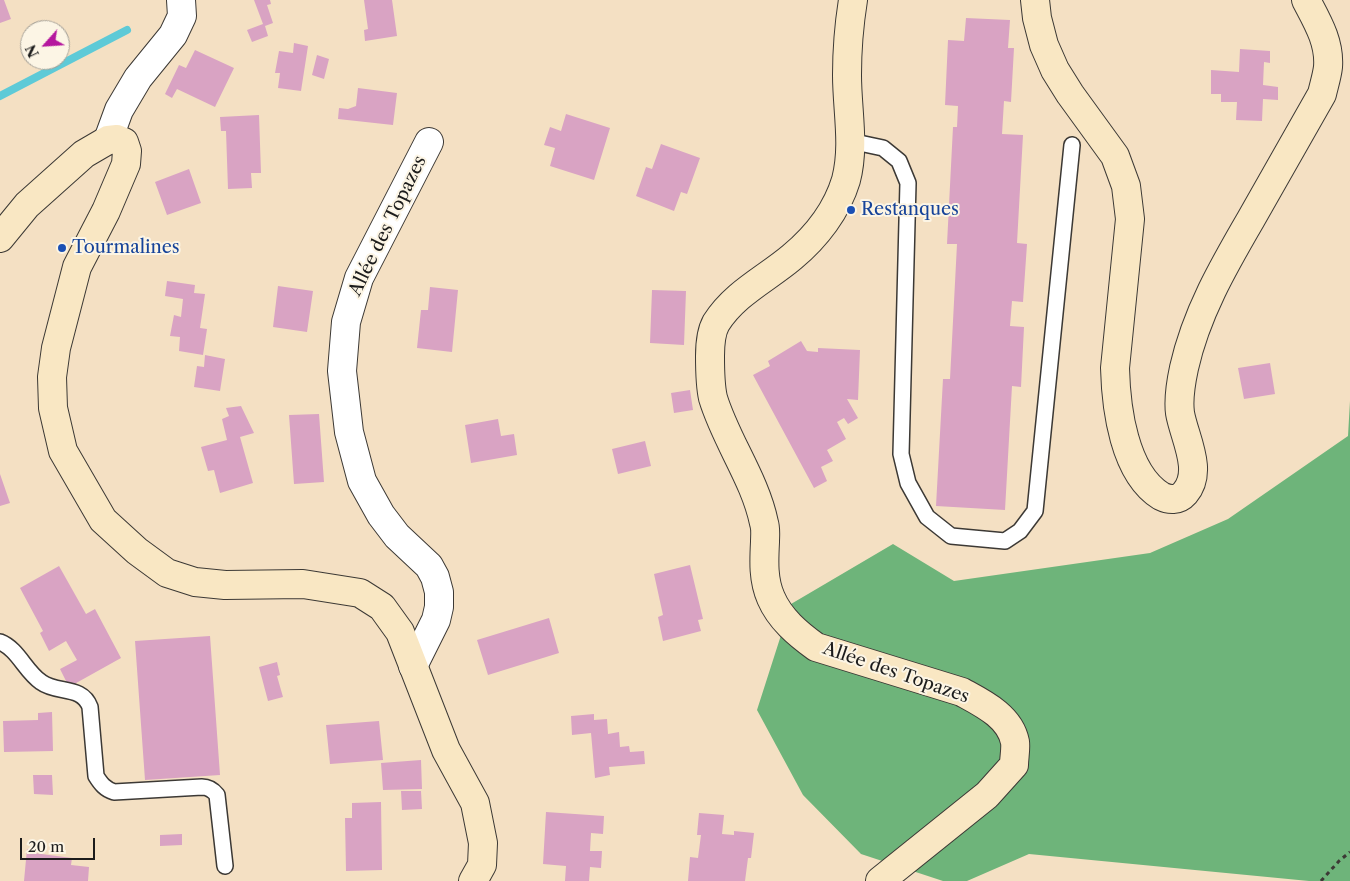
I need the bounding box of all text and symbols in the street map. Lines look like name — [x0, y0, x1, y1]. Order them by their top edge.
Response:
north arrow — [20, 20, 70, 70]
text: N — [22, 42, 43, 61]
street label: Allée des Topazes — [345, 152, 431, 300]
place label: Restanques — [861, 199, 959, 221]
marker: Restanques — [845, 204, 857, 216]
place label: Tourmalines — [72, 237, 180, 259]
marker: Tourmalines — [56, 242, 68, 254]
street label: Allée des Topazes — [820, 638, 972, 708]
scale bar — [22, 828, 98, 860]
text: 20 m — [28, 837, 64, 856]

